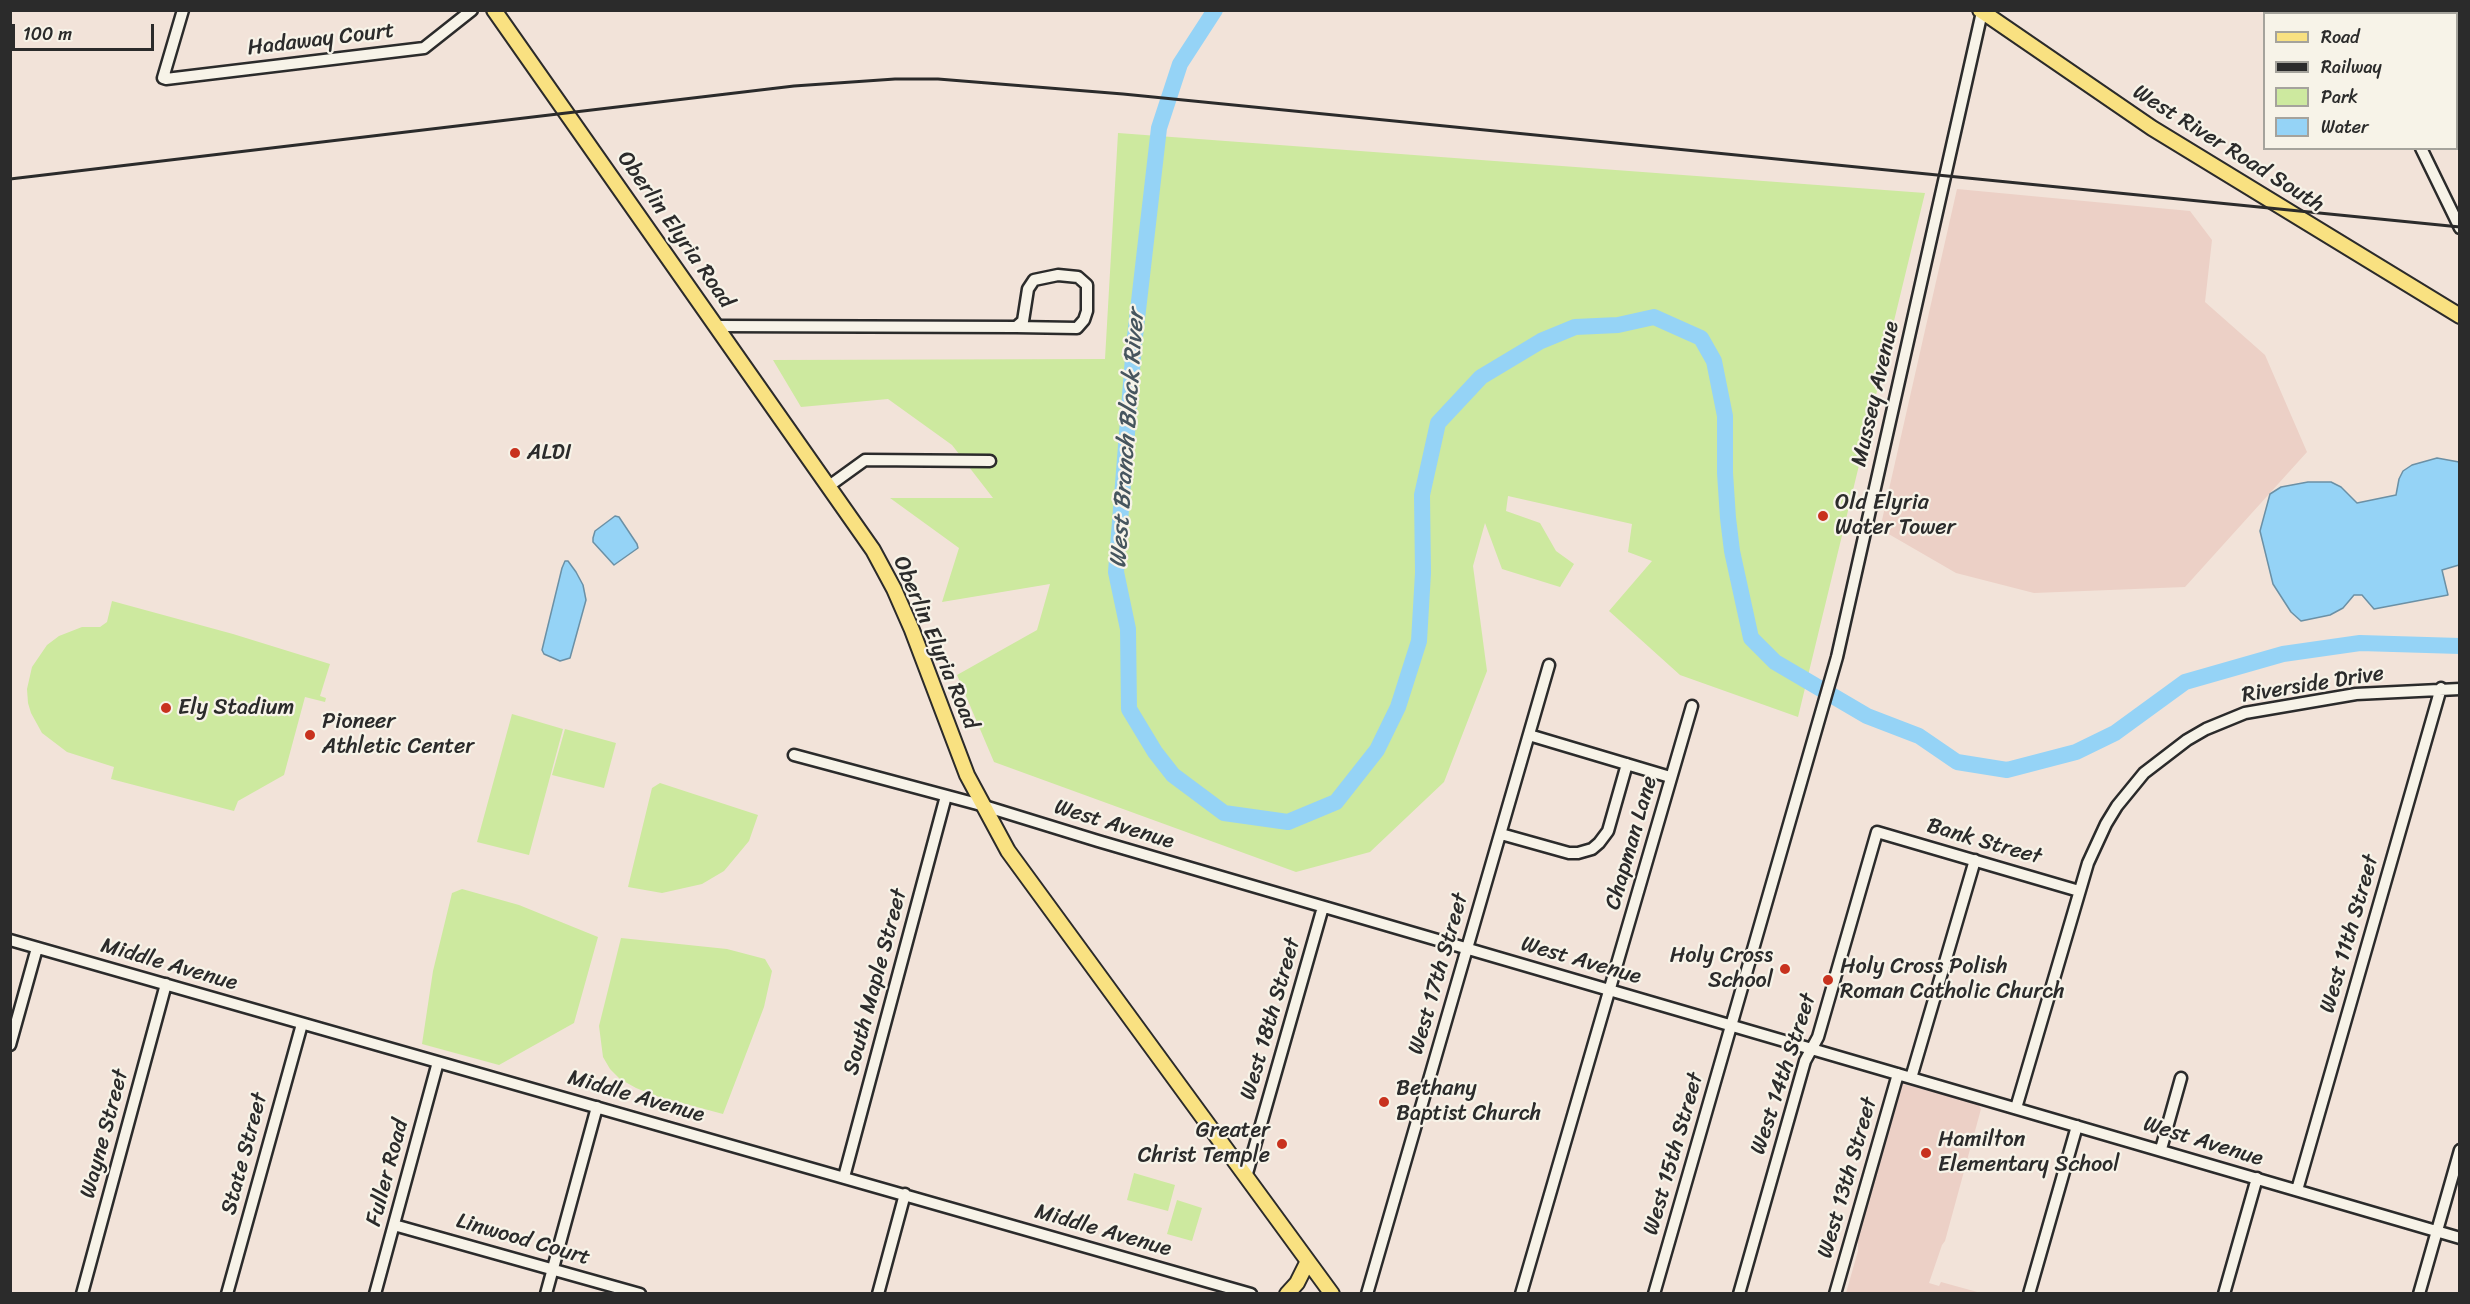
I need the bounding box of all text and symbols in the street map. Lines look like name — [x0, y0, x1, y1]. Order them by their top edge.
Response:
scale bar — [15, 12, 158, 50]
legend — [2263, 12, 2458, 150]
text: 100 m — [23, 18, 72, 50]
street label: Hadaway Court — [246, 18, 396, 62]
text: Road — [2321, 21, 2360, 53]
text: Railway — [2321, 51, 2382, 83]
street label: West River Road South — [2128, 79, 2328, 219]
text: Park — [2321, 81, 2358, 113]
text: Water — [2321, 111, 2368, 143]
street label: Oberlin Elyria Road — [611, 146, 739, 314]
water label: West Branch Black River — [1105, 309, 1151, 569]
street label: Mussey Avenue — [1846, 319, 1906, 469]
place label: ALDI — [527, 440, 572, 466]
marker: ALDI — [508, 446, 522, 460]
place label: Old Elyria Water Tower — [1835, 490, 1956, 542]
marker: Old Elyria Water Tower — [1816, 509, 1830, 523]
street label: Oberlin Elyria Road — [887, 552, 983, 734]
street label: Riverside Drive — [2240, 661, 2386, 709]
place label: Ely Stadium — [178, 695, 294, 721]
marker: Ely Stadium — [159, 701, 173, 715]
place label: Pioneer Athletic Center — [322, 709, 474, 760]
marker: Pioneer Athletic Center — [303, 728, 317, 742]
street label: Chapman Lane — [1600, 773, 1664, 913]
street label: West Avenue — [1051, 794, 1177, 856]
street label: Bank Street — [1924, 813, 2044, 871]
street label: West 11th Street — [2315, 852, 2385, 1016]
street label: South Maple Street — [838, 886, 914, 1078]
street label: West 17th Street — [1403, 890, 1475, 1058]
street label: West Avenue — [1518, 931, 1644, 991]
street label: Middle Avenue — [98, 933, 240, 997]
street label: West 18th Street — [1235, 935, 1307, 1103]
place label: Holy Cross School — [1670, 943, 1773, 994]
place label: Holy Cross Polish Roman Catholic Church — [1840, 954, 2065, 1005]
marker: Holy Cross School — [1778, 962, 1792, 976]
marker: Holy Cross Polish Roman Catholic Church — [1821, 973, 1835, 987]
street label: West 14th Street — [1746, 990, 1822, 1158]
street label: Middle Avenue — [565, 1065, 707, 1129]
street label: Wayne Street — [75, 1067, 135, 1201]
street label: West 15th Street — [1638, 1070, 1710, 1238]
place label: Bethany Baptist Church — [1396, 1076, 1541, 1128]
street label: State Street — [216, 1090, 274, 1218]
marker: Bethany Baptist Church — [1377, 1095, 1391, 1109]
street label: West 13th Street — [1812, 1095, 1884, 1261]
street label: West Avenue — [2140, 1111, 2266, 1173]
street label: Fuller Road — [361, 1117, 415, 1229]
place label: Greater Christ Temple — [1138, 1118, 1270, 1170]
place label: Hamilton Elementary School — [1938, 1127, 2120, 1178]
marker: Greater Christ Temple — [1275, 1137, 1289, 1151]
marker: Hamilton Elementary School — [1919, 1146, 1933, 1160]
street label: Middle Avenue — [1032, 1199, 1174, 1263]
street label: Linwood Court — [453, 1208, 593, 1272]

